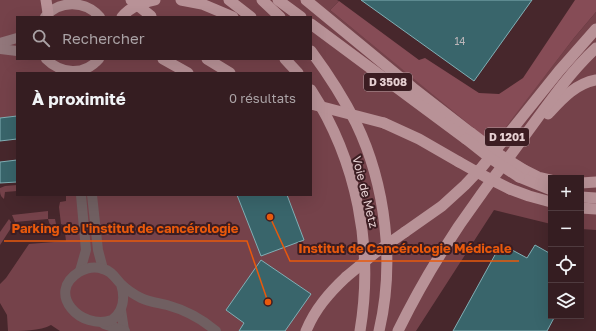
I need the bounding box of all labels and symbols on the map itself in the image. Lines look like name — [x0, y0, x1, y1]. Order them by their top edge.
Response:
house number: 14 — [455, 35, 465, 47]
road number: D 3508 — [364, 73, 412, 91]
road number: D 1201 — [485, 128, 529, 146]
street label: Voie de Metz — [349, 154, 382, 229]
callout: Parking de l'institut de cancérologie — [4, 216, 247, 241]
text: Parking de l'institut de cancérologie — [11, 220, 239, 236]
callout: Institut de Cancérologie Médicale — [290, 236, 519, 261]
text: Institut de Cancérologie Médicale — [298, 240, 512, 256]

